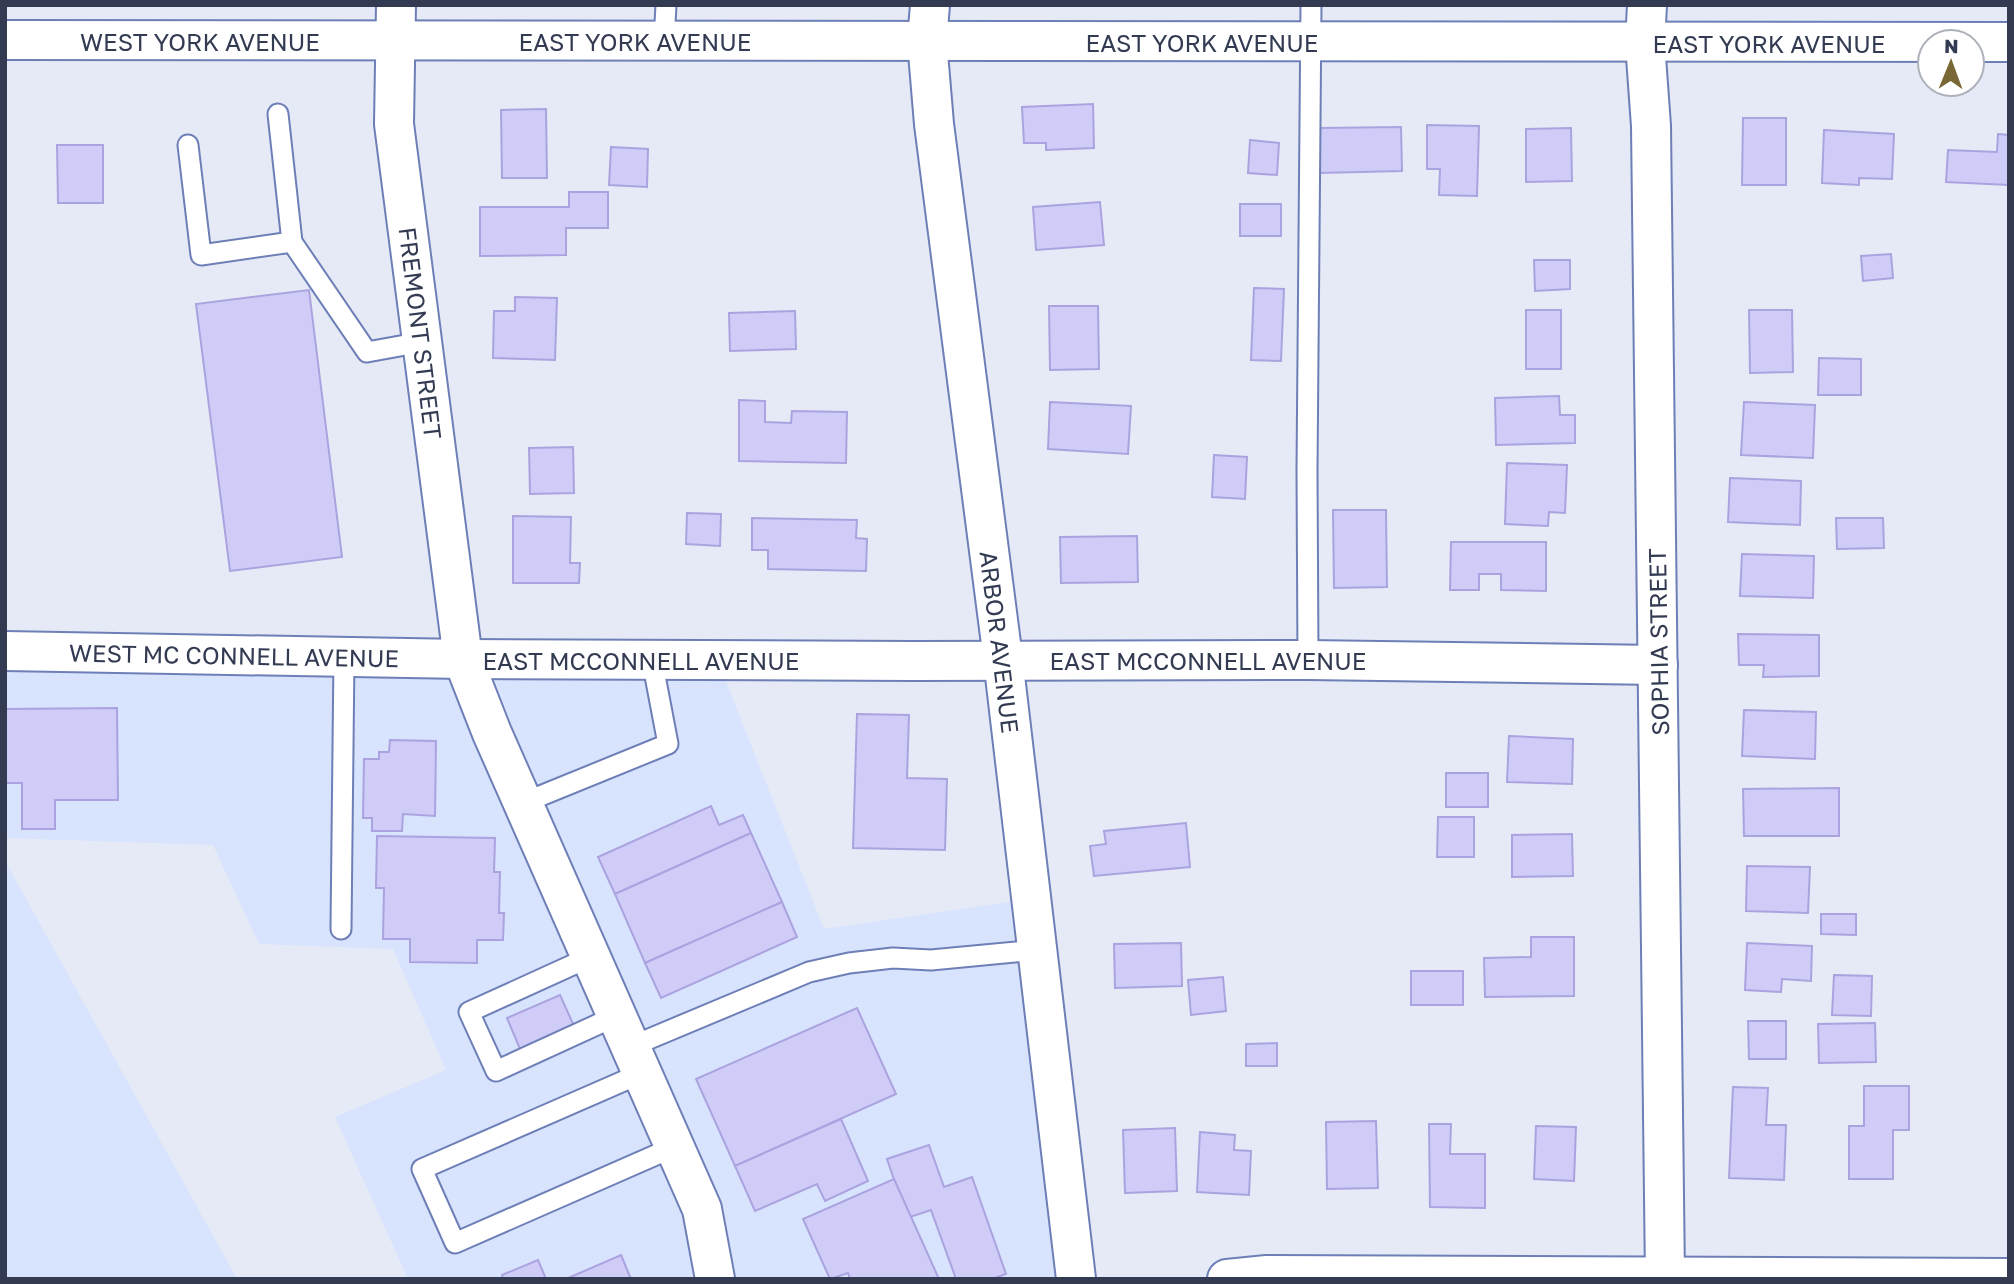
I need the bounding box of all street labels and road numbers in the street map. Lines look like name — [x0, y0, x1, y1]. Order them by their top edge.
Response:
street label: WEST YORK AVENUE — [80, 27, 320, 56]
street label: EAST YORK AVENUE — [519, 27, 751, 56]
street label: EAST YORK AVENUE — [1086, 28, 1318, 57]
street label: EAST YORK AVENUE — [1653, 29, 1885, 58]
street label: FREMONT STREET — [394, 225, 448, 441]
street label: SOPHIA STREET — [1642, 548, 1674, 736]
street label: ARBOR AVENUE — [974, 549, 1026, 735]
street label: WEST MC CONNELL AVENUE — [69, 638, 399, 672]
street label: EAST MCCONNELL AVENUE — [482, 646, 800, 675]
street label: EAST MCCONNELL AVENUE — [1049, 646, 1367, 675]

